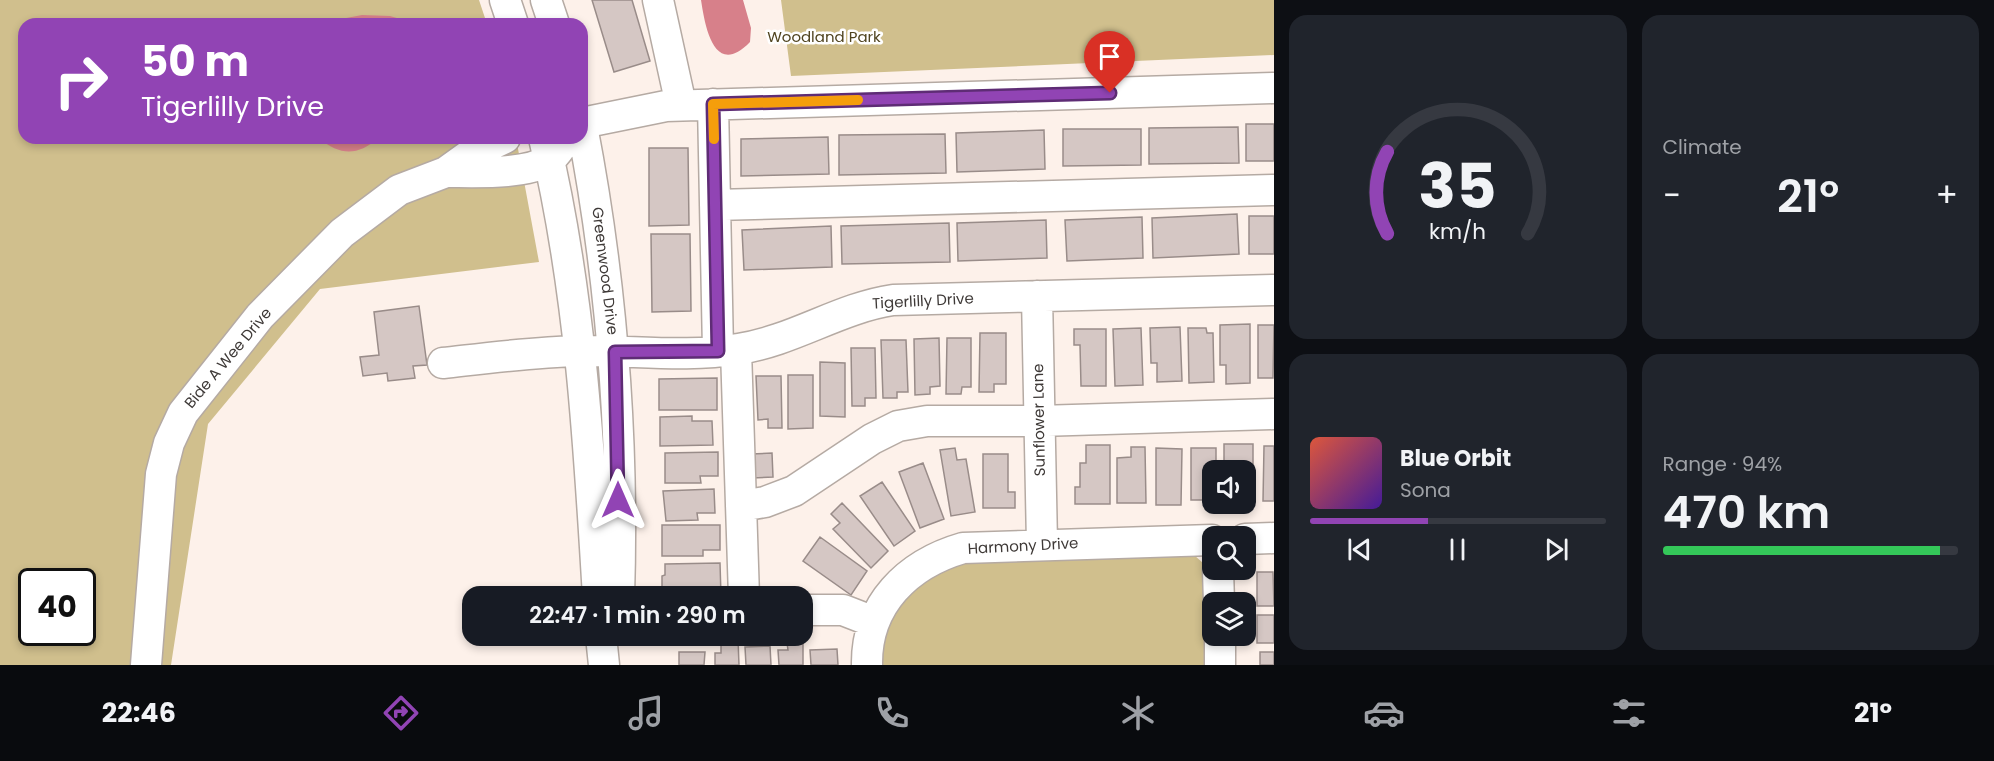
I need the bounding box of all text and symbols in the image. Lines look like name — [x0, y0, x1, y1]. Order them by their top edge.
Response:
park label: Woodland Park — [767, 26, 881, 47]
pin — [1084, 31, 1135, 93]
text: 50 m — [141, 32, 249, 91]
icon: arrive — [1093, 40, 1126, 73]
icon: right — [42, 42, 120, 120]
text: Tigerlilly Drive — [141, 88, 324, 125]
text: Climate — [1663, 133, 1742, 161]
text: 35 — [1419, 142, 1497, 230]
text: 21° — [1777, 165, 1839, 228]
text: − — [1663, 172, 1681, 219]
text: + — [1935, 172, 1958, 219]
street label: Greenwood Drive — [587, 206, 624, 336]
text: km/h — [1429, 216, 1486, 247]
street label: Tigerlilly Drive — [872, 287, 974, 314]
street label: Bide A Wee Drive — [179, 303, 276, 412]
street label: Sunflower Lane — [1027, 363, 1050, 477]
text: Blue Orbit — [1400, 443, 1511, 474]
text: Range · 94% — [1663, 450, 1782, 478]
map controls — [1202, 460, 1256, 646]
button: sound — [1202, 460, 1256, 514]
position arrow — [586, 468, 650, 532]
text: Sona — [1400, 476, 1451, 504]
text: 470 km — [1663, 481, 1830, 544]
button: search — [1202, 526, 1256, 580]
street label: Harmony Drive — [967, 532, 1079, 559]
icon: previous — [1343, 533, 1376, 566]
icon: pause — [1441, 533, 1474, 566]
icon: next — [1540, 533, 1573, 566]
speed limit sign: 40 — [18, 568, 96, 646]
button: layers — [1202, 592, 1256, 646]
text: 22:47 · 1 min · 290 m — [529, 600, 746, 631]
icon: directions — [380, 692, 422, 734]
icon: music — [625, 692, 667, 734]
icon: phone — [871, 692, 913, 734]
icon: climate — [1117, 692, 1159, 734]
icon: car — [1363, 692, 1405, 734]
icon: filters — [1608, 692, 1650, 734]
text: 22:46 — [102, 694, 176, 731]
text: 21° — [1854, 694, 1892, 731]

